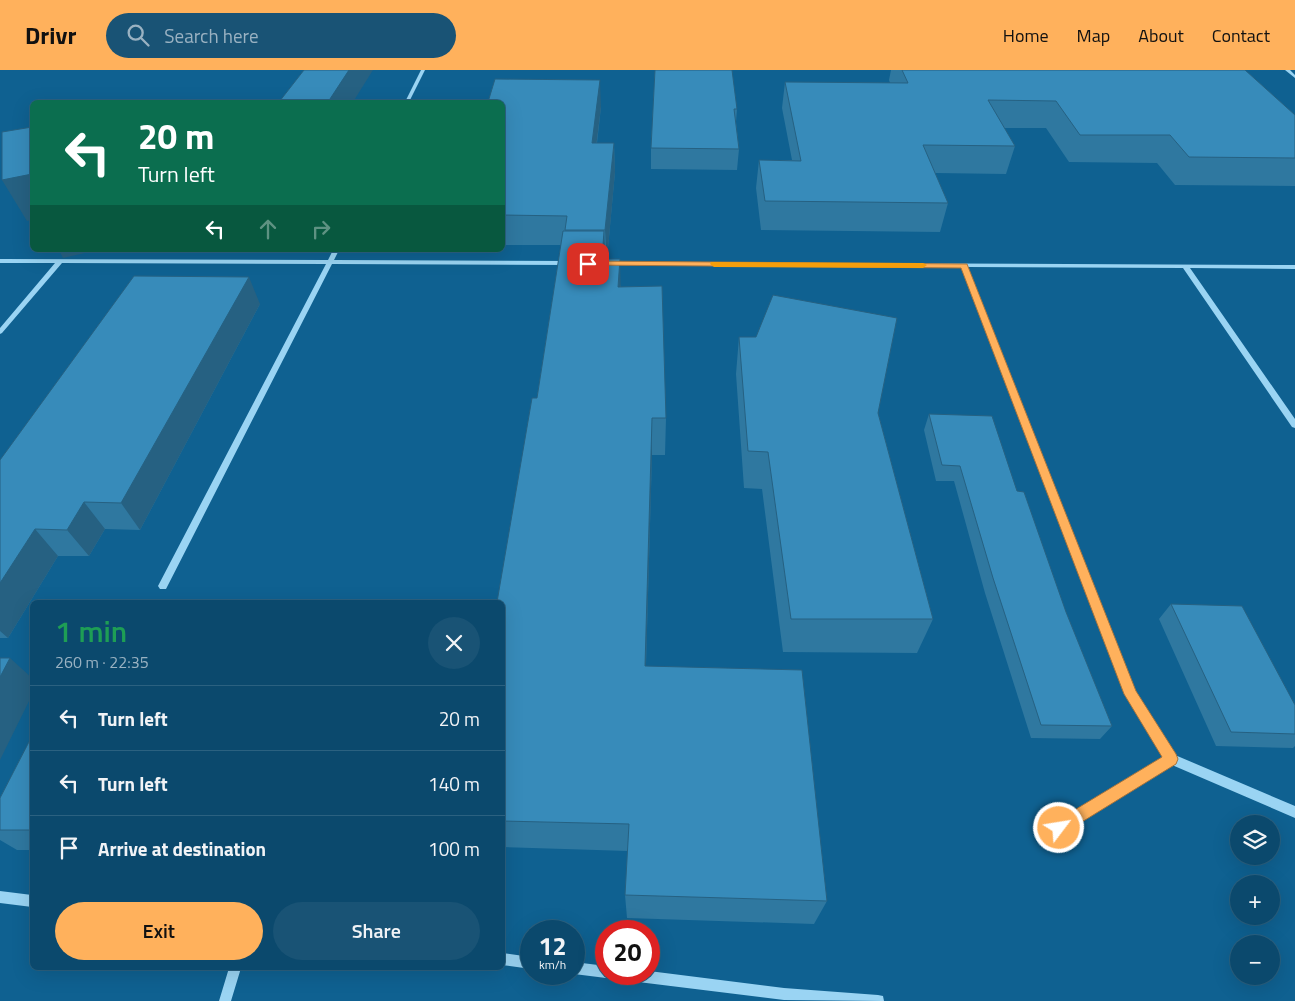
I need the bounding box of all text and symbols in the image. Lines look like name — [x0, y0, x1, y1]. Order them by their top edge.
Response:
search box — [106, 13, 456, 58]
text: Drivr — [25, 17, 76, 53]
icon: search — [124, 21, 152, 49]
text: Search here — [164, 21, 259, 50]
text: Home — [1003, 22, 1049, 49]
text: Map — [1077, 22, 1110, 49]
text: About — [1138, 22, 1184, 49]
text: Contact — [1212, 22, 1270, 49]
text: 20 m — [138, 109, 214, 163]
icon: left — [55, 120, 120, 185]
text: Turn left — [138, 157, 215, 191]
icon: left — [201, 215, 229, 243]
icon: ahead — [254, 215, 282, 243]
icon: right — [307, 215, 335, 243]
pin — [567, 243, 609, 285]
icon: arrive — [574, 250, 602, 278]
text: 1 min — [55, 608, 127, 654]
button: close — [428, 617, 480, 669]
text: 260 m · 22:35 — [55, 650, 149, 674]
icon: left — [55, 704, 83, 732]
text: Turn left — [98, 704, 168, 733]
text: 20 m — [439, 704, 480, 733]
icon: left — [55, 769, 83, 797]
text: Turn left — [98, 769, 168, 798]
text: 140 m — [428, 769, 480, 798]
position arrow — [1032, 801, 1084, 853]
map controls — [1230, 815, 1280, 985]
button: layers — [1230, 815, 1280, 865]
icon: arrive — [55, 834, 83, 862]
text: Arrive at destination — [98, 834, 266, 863]
text: 100 m — [428, 834, 480, 863]
button: + — [1230, 875, 1280, 925]
button: Exit — [55, 902, 263, 960]
button: Share — [273, 902, 480, 960]
speed limit sign: 20 — [595, 920, 660, 985]
text: 12 — [538, 927, 567, 965]
button: − — [1230, 935, 1280, 985]
text: km/h — [539, 955, 566, 974]

